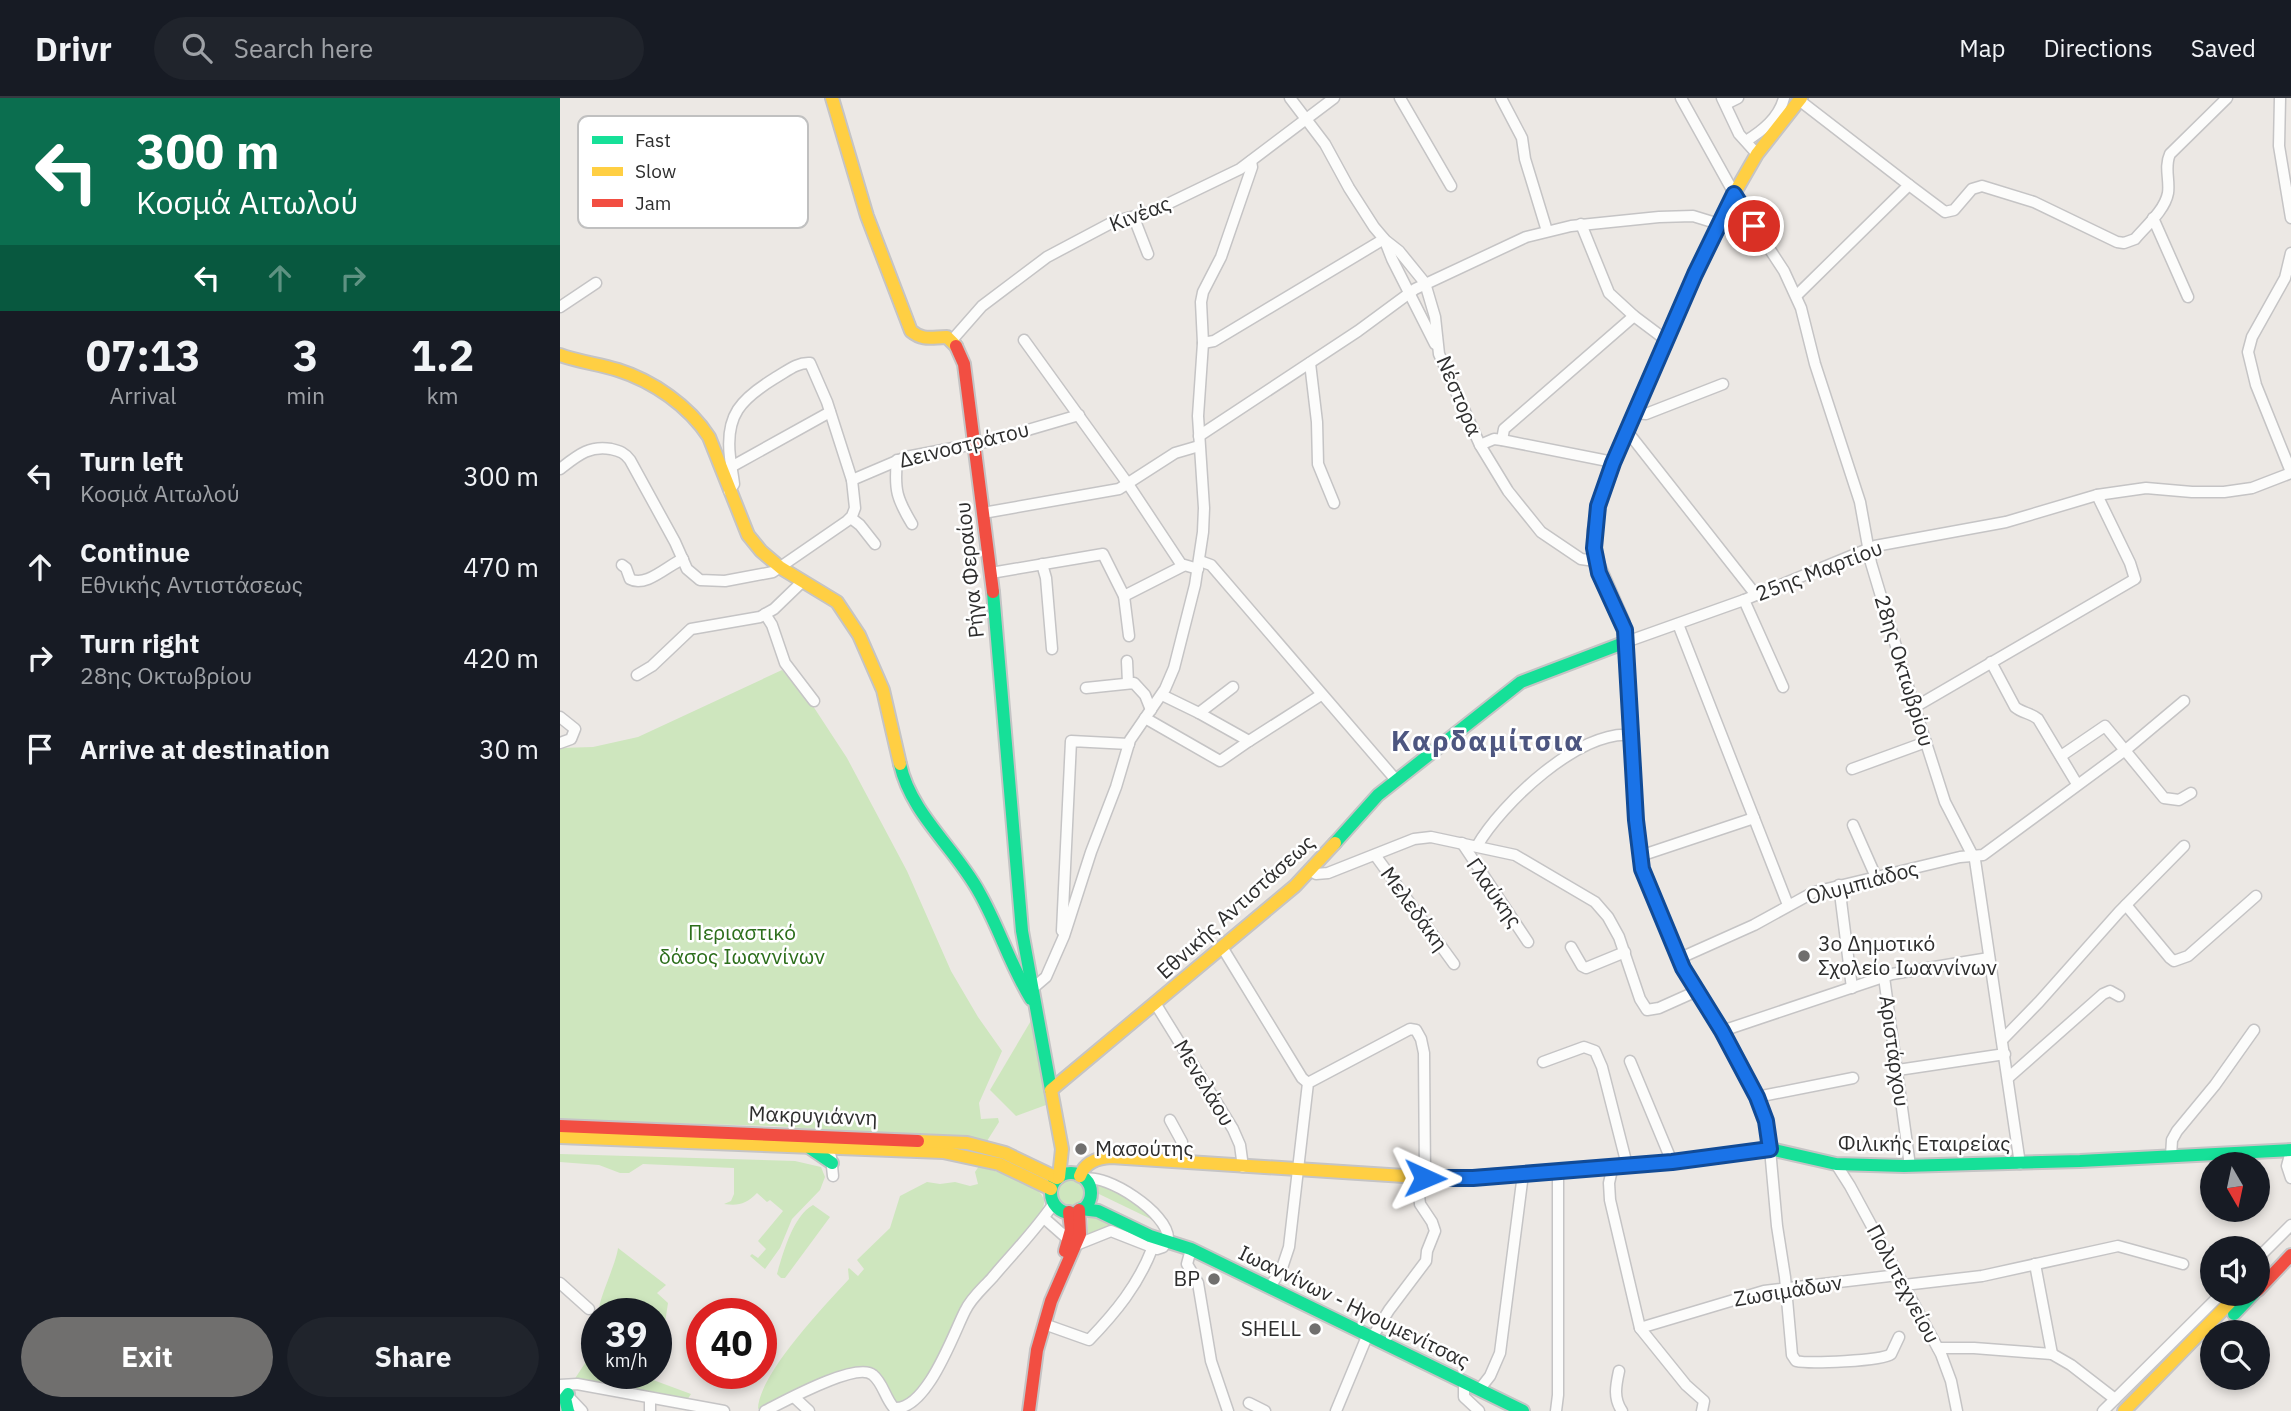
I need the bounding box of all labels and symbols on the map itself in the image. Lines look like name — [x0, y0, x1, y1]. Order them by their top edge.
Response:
legend — [578, 116, 808, 228]
text: Fast — [635, 128, 671, 152]
text: Slow — [635, 159, 676, 183]
street label: Κινέας — [1105, 189, 1174, 238]
text: Jam — [635, 191, 671, 215]
pin — [1724, 196, 1784, 256]
street label: Νέστορα — [1430, 351, 1489, 440]
street label: Δεινοστράτου — [896, 414, 1032, 474]
street label: Ρήγα Φεραίου — [948, 501, 990, 640]
street label: 25ης Μαρτίου — [1751, 533, 1886, 607]
street label: 28ης Οκτωβρίου — [1869, 591, 1941, 750]
district label: Καρδαμίτσια — [1391, 722, 1585, 759]
street label: Εθνικής Αντιστάσεως — [1150, 828, 1320, 985]
street label: Γλαύκης — [1461, 852, 1529, 933]
street label: Ολυμπιάδος — [1803, 854, 1921, 910]
street label: Μελεδάκη — [1375, 861, 1455, 956]
park label: Περιαστικό δάσος Ιωαννίνων — [659, 918, 825, 970]
place label: 3ο Δημοτικό Σχολείο Ιωαννίνων — [1818, 929, 1997, 981]
marker: 3ο Δημοτικό Σχολείο Ιωαννίνων — [1796, 948, 1812, 964]
street label: Αριστάρχου — [1873, 993, 1917, 1108]
street label: Μενελάου — [1168, 1034, 1242, 1131]
street label: Μακρυγιάννη — [748, 1099, 878, 1131]
street label: Φιλικής Εταιρείας — [1838, 1129, 2010, 1157]
place label: Μασούτης — [1095, 1134, 1194, 1162]
marker: Μασούτης — [1073, 1141, 1089, 1157]
position arrow — [1388, 1141, 1462, 1215]
north arrow — [2200, 1152, 2270, 1222]
street label: Πολυτεχνείου — [1861, 1219, 1947, 1348]
street label: Ιωαννίνων - Ηγουμενίτσας — [1234, 1238, 1475, 1374]
place label: BP — [1174, 1264, 1200, 1292]
street label: Ζωσιμάδων — [1732, 1268, 1844, 1312]
marker: BP — [1206, 1271, 1222, 1287]
speed limit sign: 40 — [686, 1298, 777, 1389]
place label: SHELL — [1241, 1314, 1301, 1342]
marker: SHELL — [1307, 1321, 1323, 1337]

